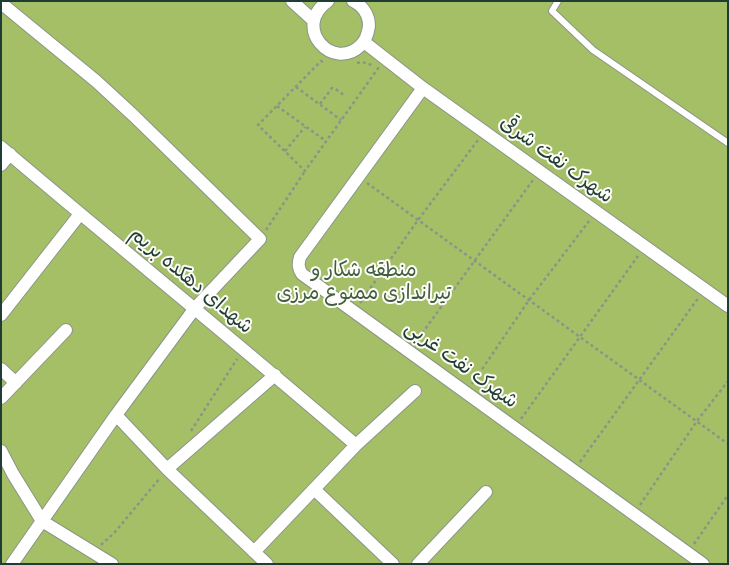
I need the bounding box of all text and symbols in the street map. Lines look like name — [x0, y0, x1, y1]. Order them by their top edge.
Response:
street label: شهرک نفت شرقی — [495, 111, 617, 209]
street label: شهدای دهکده بریم — [125, 222, 257, 340]
park label: منطقه شکار و تیراندازی ممنوع مرزی — [277, 259, 451, 306]
street label: شهرک نفت غربی — [400, 316, 522, 414]

